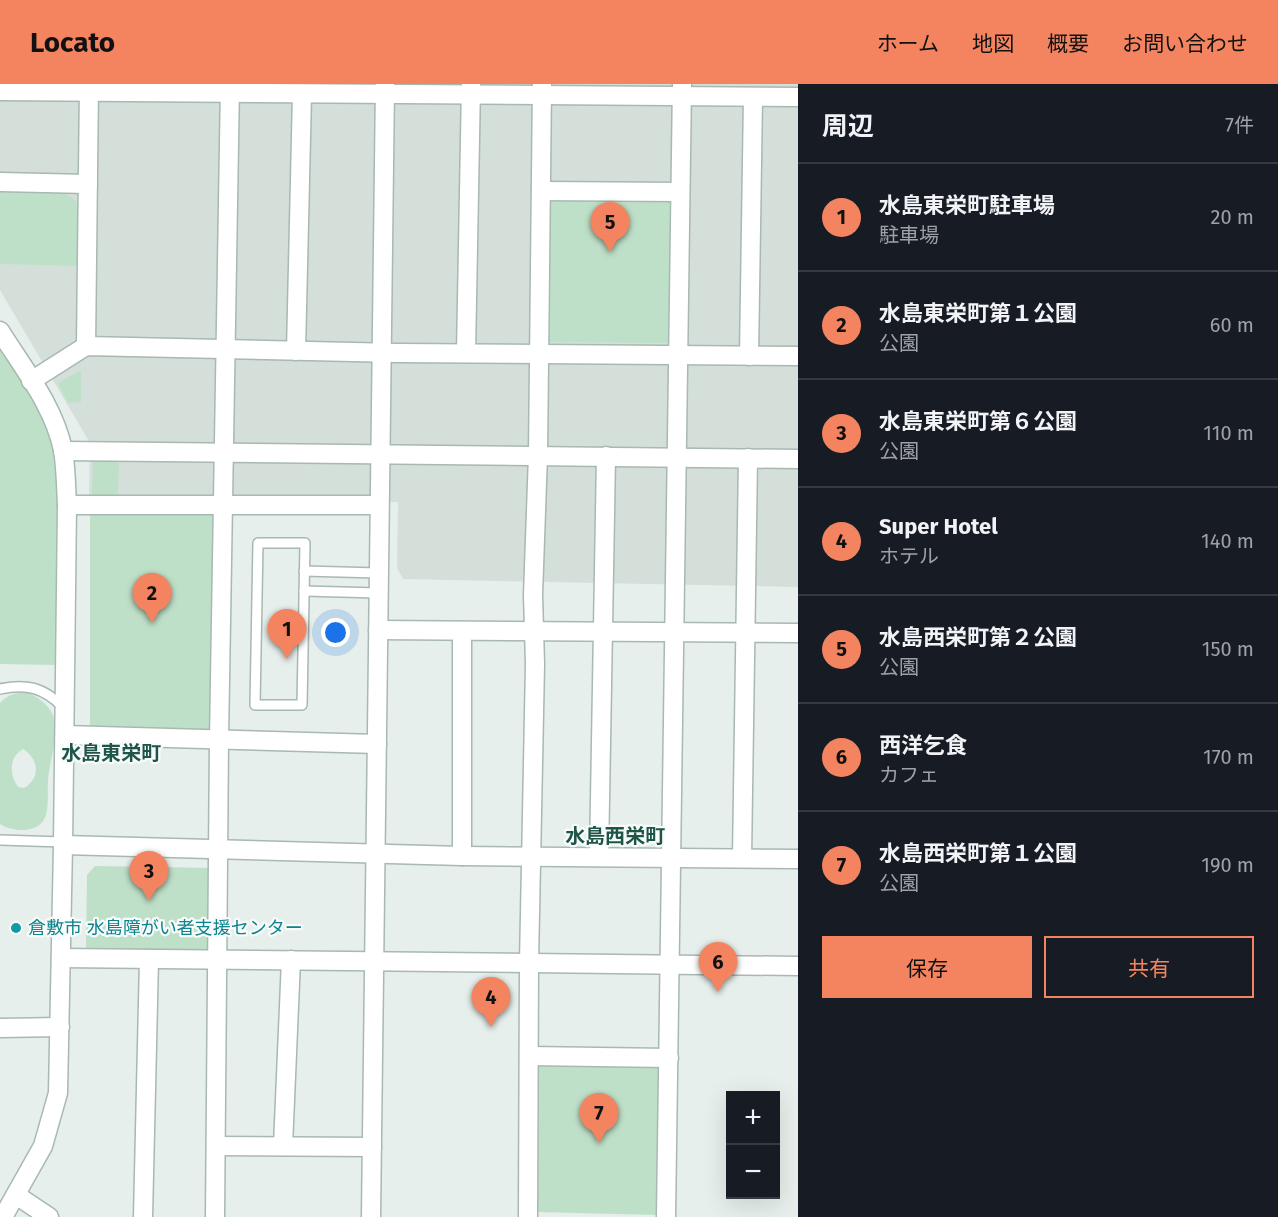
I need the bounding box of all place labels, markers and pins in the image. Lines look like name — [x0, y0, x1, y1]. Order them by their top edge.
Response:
pin: 5 — [590, 202, 630, 252]
pin: 2 — [132, 574, 172, 623]
pin: 1 — [268, 610, 306, 659]
pin: 3 — [130, 852, 168, 901]
place label: 倉敷市 水島障がい者支援センター — [28, 917, 303, 939]
marker: 倉敷市 水島障がい者支援センター — [9, 921, 23, 935]
pin: 6 — [698, 942, 738, 992]
pin: 4 — [472, 978, 510, 1027]
pin: 7 — [580, 1094, 618, 1143]

